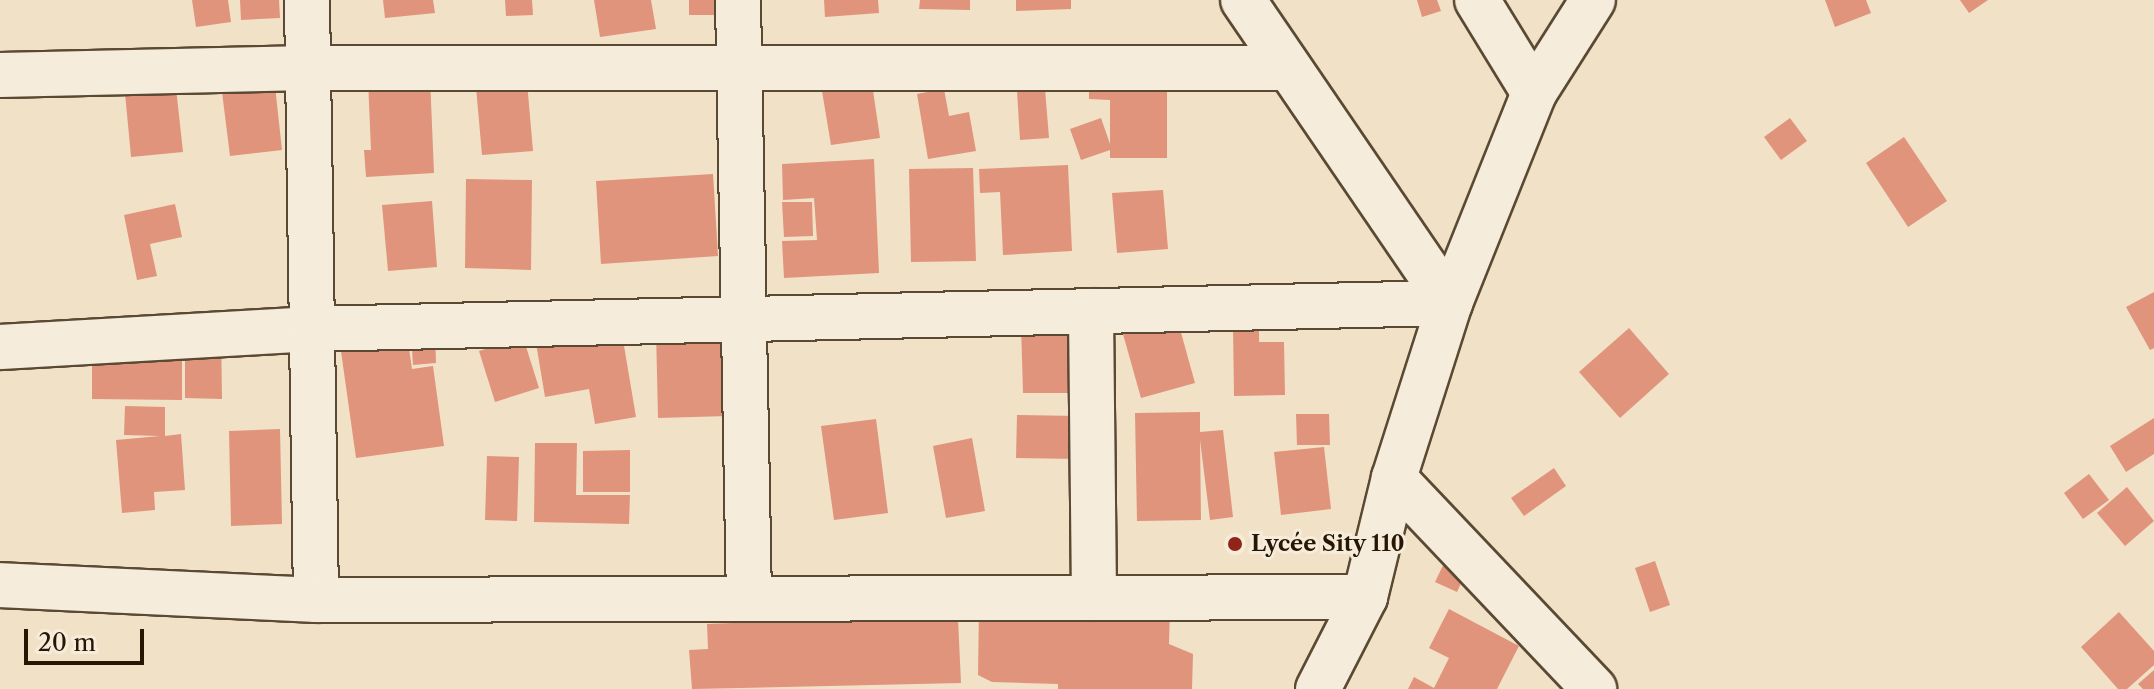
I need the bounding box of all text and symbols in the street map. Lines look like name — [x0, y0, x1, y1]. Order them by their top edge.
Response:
place label: Lycée Sity 110 — [1251, 531, 1405, 557]
marker: Lycée Sity 110 — [1226, 535, 1244, 553]
scale bar — [28, 613, 148, 663]
text: 20 m — [38, 628, 96, 657]

